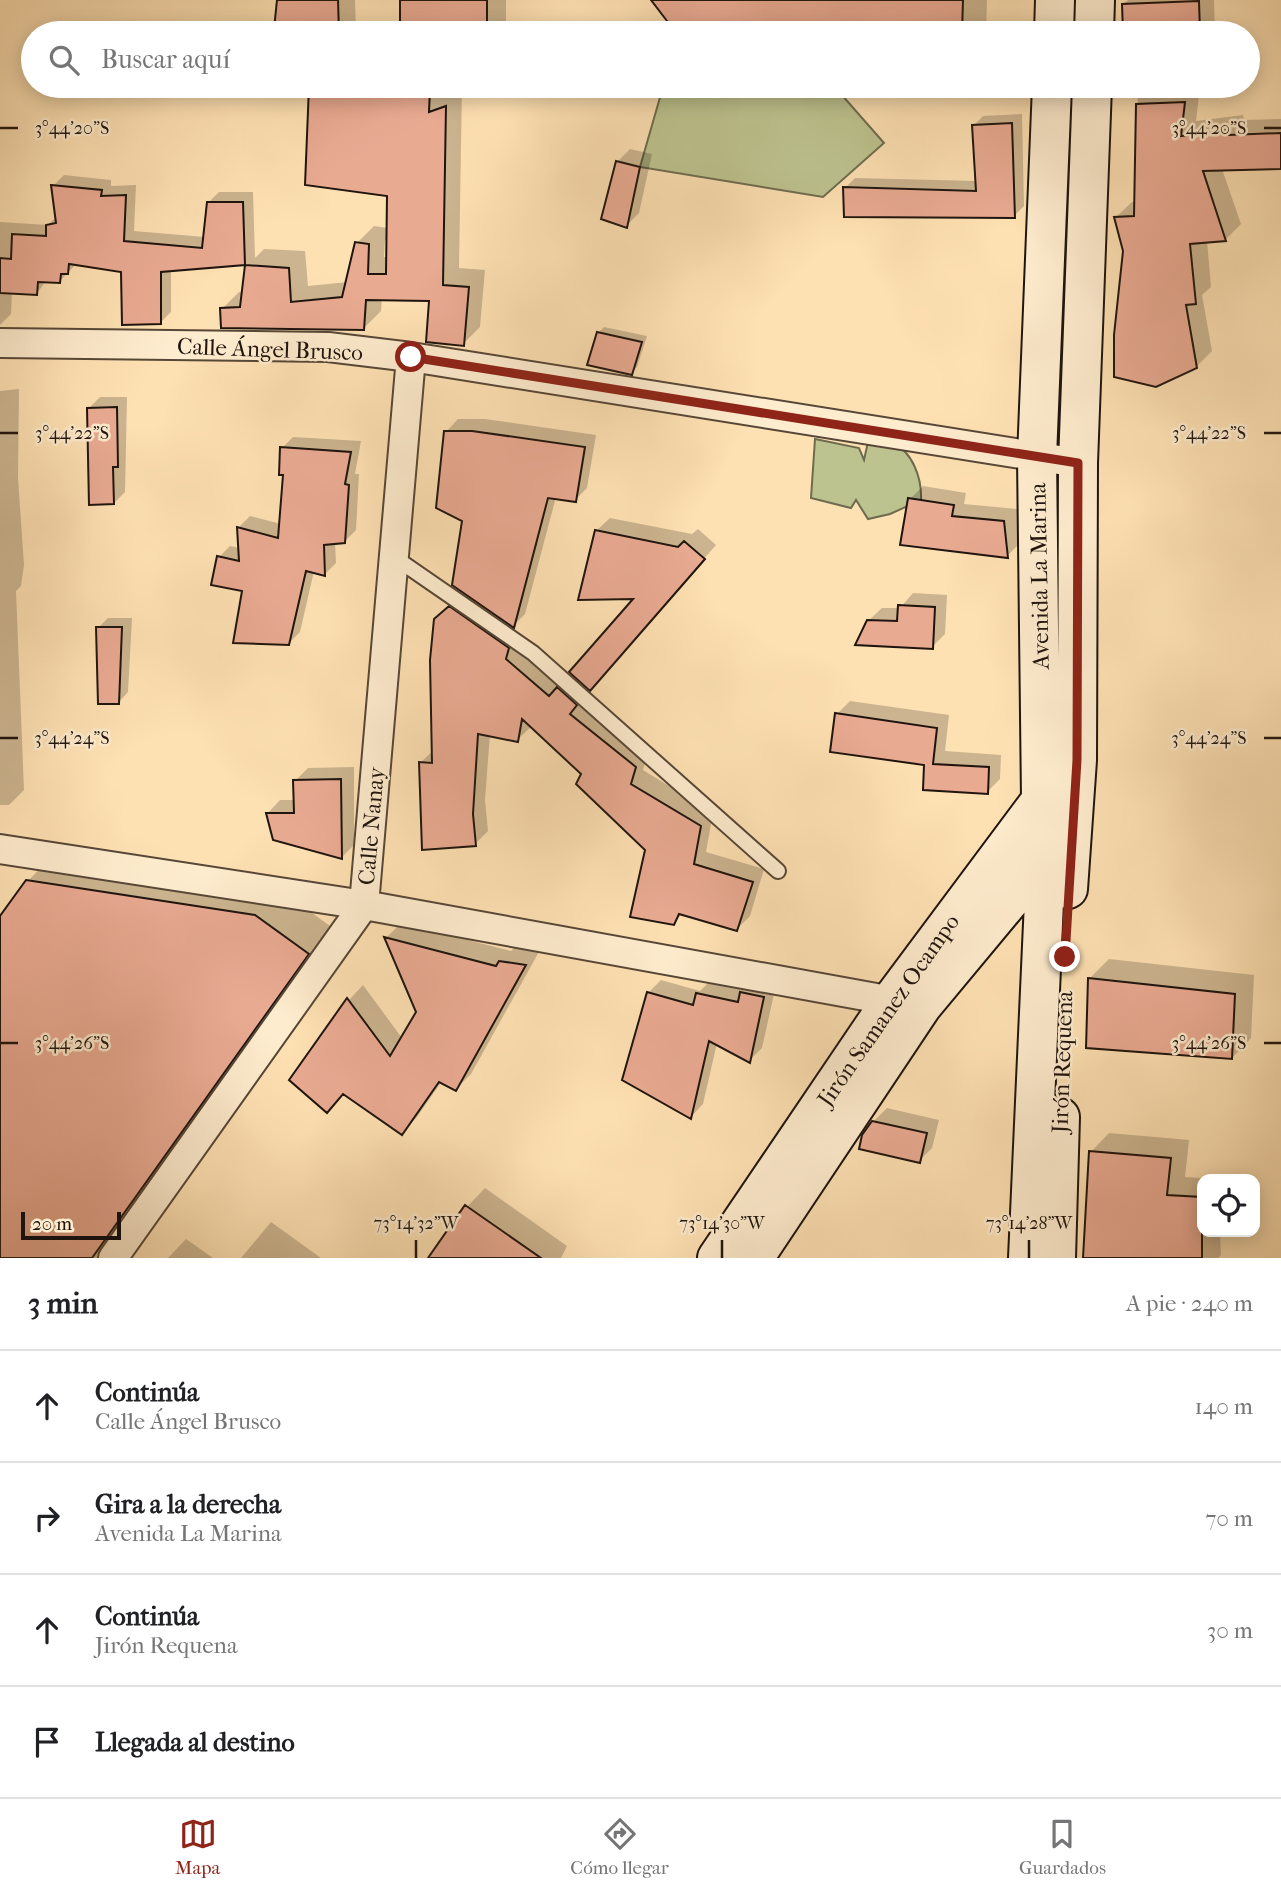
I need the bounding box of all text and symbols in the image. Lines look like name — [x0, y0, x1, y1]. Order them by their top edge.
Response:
search box — [21, 21, 1260, 98]
icon: search — [45, 41, 83, 79]
text: Buscar aquí — [101, 44, 230, 75]
text: 3°44'20"S — [35, 118, 109, 139]
text: 3°44'20"S — [1172, 118, 1246, 139]
street label: Calle Ángel Brusco — [176, 333, 364, 366]
route start — [395, 341, 426, 372]
text: 3°44'22"S — [35, 423, 109, 444]
text: 3°44'22"S — [1172, 423, 1246, 444]
street label: Avenida La Marina — [1024, 482, 1055, 671]
text: 3°44'24"S — [34, 728, 110, 749]
text: 3°44'24"S — [1171, 728, 1247, 749]
street label: Calle Nanay — [353, 765, 390, 886]
street label: Jirón Samanez Ocampo — [811, 909, 965, 1113]
route end — [1049, 941, 1080, 972]
street label: Jirón Requena — [1046, 990, 1078, 1136]
text: 3°44'26"S — [35, 1033, 109, 1054]
text: 3°44'26"S — [1172, 1033, 1246, 1054]
map controls — [1197, 1174, 1260, 1237]
button: locate — [1197, 1174, 1260, 1237]
scale bar — [21, 1209, 121, 1241]
text: 20 m — [32, 1213, 72, 1235]
text: 73°14'32"W — [374, 1213, 460, 1234]
text: 73°14'30"W — [679, 1213, 766, 1234]
text: 73°14'28"W — [986, 1213, 1074, 1234]
text: 3 min — [28, 1286, 98, 1321]
text: A pie · 240 m — [1126, 1290, 1253, 1317]
text: Continúa — [95, 1377, 199, 1408]
icon: ahead — [28, 1387, 66, 1425]
text: 140 m — [1194, 1393, 1253, 1420]
text: Calle Ángel Brusco — [95, 1408, 281, 1435]
text: Gira a la derecha — [95, 1489, 281, 1520]
icon: right — [28, 1499, 66, 1537]
text: 70 m — [1205, 1505, 1253, 1532]
text: Avenida La Marina — [95, 1520, 282, 1547]
text: Continúa — [95, 1601, 199, 1632]
icon: ahead — [28, 1611, 66, 1649]
text: 30 m — [1207, 1617, 1253, 1644]
text: Jirón Requena — [95, 1632, 238, 1659]
icon: arrive — [28, 1723, 66, 1761]
text: Llegada al destino — [95, 1727, 295, 1758]
tab: Mapa — [175, 1815, 220, 1879]
tab: Cómo llegar — [570, 1815, 669, 1879]
tab: Guardados — [1019, 1815, 1106, 1879]

